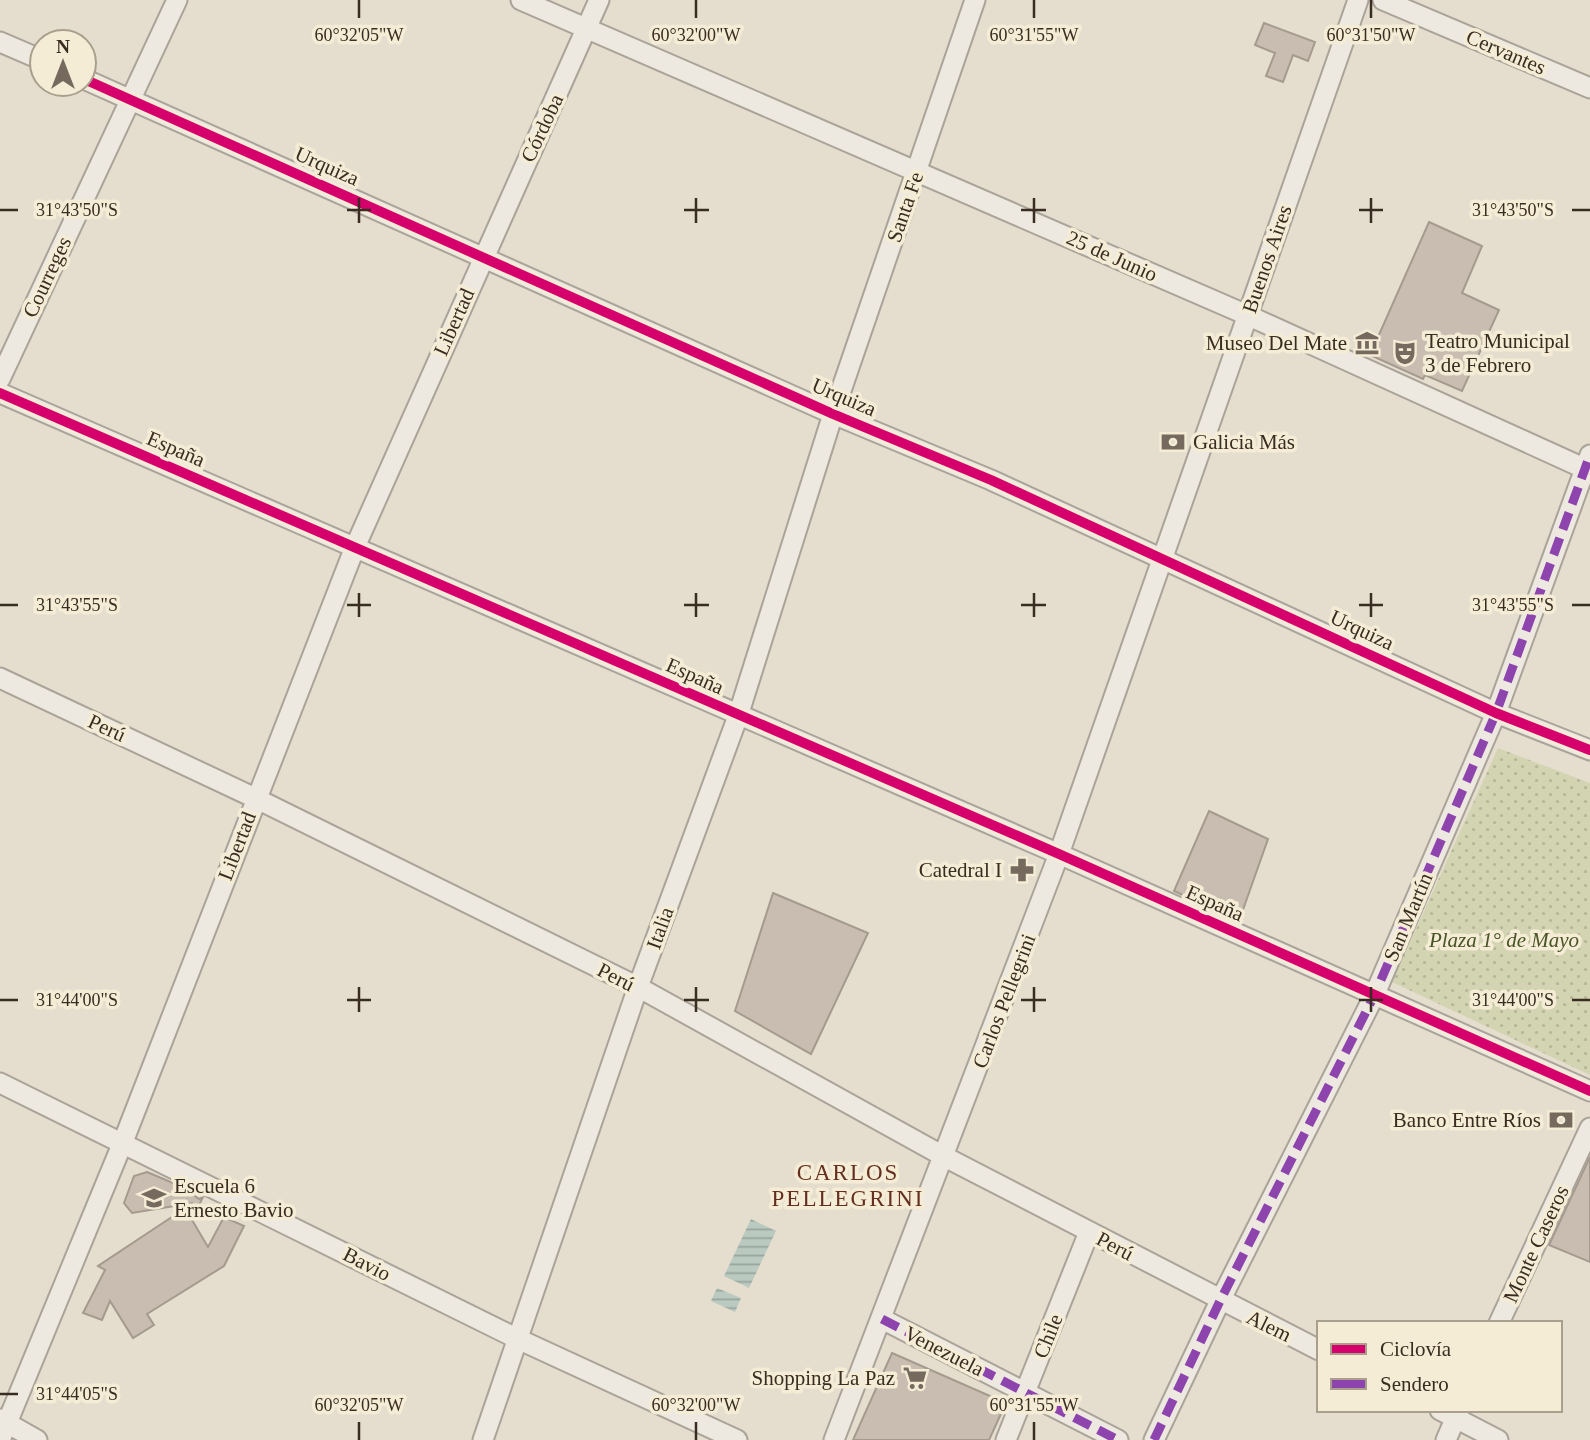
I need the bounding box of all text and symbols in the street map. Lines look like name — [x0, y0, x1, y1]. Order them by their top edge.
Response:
text: 60°32'05"W — [315, 25, 403, 45]
text: 60°32'00"W — [652, 25, 740, 45]
text: 60°31'55"W — [990, 25, 1078, 45]
text: 60°31'50"W — [1327, 25, 1415, 45]
street label: Cervantes — [1463, 25, 1549, 79]
north arrow — [28, 28, 98, 98]
text: N — [56, 36, 70, 57]
street label: Córdoba — [516, 90, 568, 166]
street label: Urquiza — [291, 141, 363, 191]
street label: Santa Fe — [882, 169, 928, 245]
text: 31°43'50"S — [36, 200, 118, 220]
text: 31°43'50"S — [1472, 200, 1554, 220]
street label: Buenos Aires — [1237, 202, 1297, 316]
street label: 25 de Junio — [1063, 225, 1161, 287]
street label: Courreges — [18, 233, 76, 321]
street label: Libertad — [429, 284, 480, 359]
museum icon: Museo Del Mate — [1353, 329, 1381, 357]
place label: Teatro Municipal 3 de Febrero — [1425, 329, 1570, 377]
place label: Museo Del Mate — [1206, 331, 1347, 355]
theatre icon: Teatro Municipal 3 de Febrero — [1391, 339, 1419, 367]
street label: Urquiza — [808, 373, 880, 422]
street label: España — [143, 426, 209, 472]
bank icon: Galicia Más — [1159, 428, 1187, 456]
place label: Galicia Más — [1193, 430, 1295, 454]
text: 31°43'55"S — [36, 595, 118, 615]
text: 31°43'55"S — [1472, 595, 1554, 615]
street label: Urquiza — [1326, 605, 1398, 655]
street label: España — [662, 653, 728, 700]
street label: Perú — [84, 709, 130, 747]
street label: Libertad — [213, 808, 261, 884]
pharmacy icon: Catedral I — [1008, 856, 1036, 884]
place label: Catedral I — [919, 858, 1002, 882]
street label: San Martín — [1379, 869, 1438, 965]
street label: España — [1182, 880, 1248, 927]
street label: Italia — [641, 903, 679, 952]
park label: Plaza 1° de Mayo — [1428, 928, 1579, 952]
street label: Carlos Pellegrini — [967, 930, 1041, 1071]
street label: Perú — [593, 958, 639, 997]
text: 31°44'00"S — [36, 990, 118, 1010]
text: 31°44'00"S — [1472, 990, 1554, 1010]
bank icon: Banco Entre Ríos — [1547, 1106, 1575, 1134]
place label: Banco Entre Ríos — [1393, 1108, 1541, 1132]
district label: CARLOS PELLEGRINI — [772, 1160, 924, 1211]
place label: Escuela 6 Ernesto Bavio — [174, 1174, 294, 1222]
street label: Monte Caseros — [1498, 1182, 1574, 1306]
school or university icon: Escuela 6 Ernesto Bavio — [140, 1184, 168, 1212]
street label: Perú — [1092, 1226, 1138, 1266]
street label: Bavio — [339, 1242, 395, 1286]
street label: Alem — [1243, 1305, 1295, 1347]
street label: Chile — [1028, 1310, 1068, 1362]
street label: Venezuela — [900, 1321, 988, 1382]
legend — [1317, 1321, 1562, 1412]
text: Ciclovía — [1380, 1337, 1452, 1361]
supermarket icon: Shopping La Paz — [901, 1364, 929, 1392]
place label: Shopping La Paz — [752, 1366, 895, 1390]
text: Sendero — [1380, 1372, 1449, 1396]
text: 31°44'05"S — [36, 1384, 118, 1404]
text: 60°32'05"W — [315, 1395, 403, 1415]
text: 60°32'00"W — [652, 1395, 740, 1415]
text: 60°31'55"W — [990, 1395, 1078, 1415]

